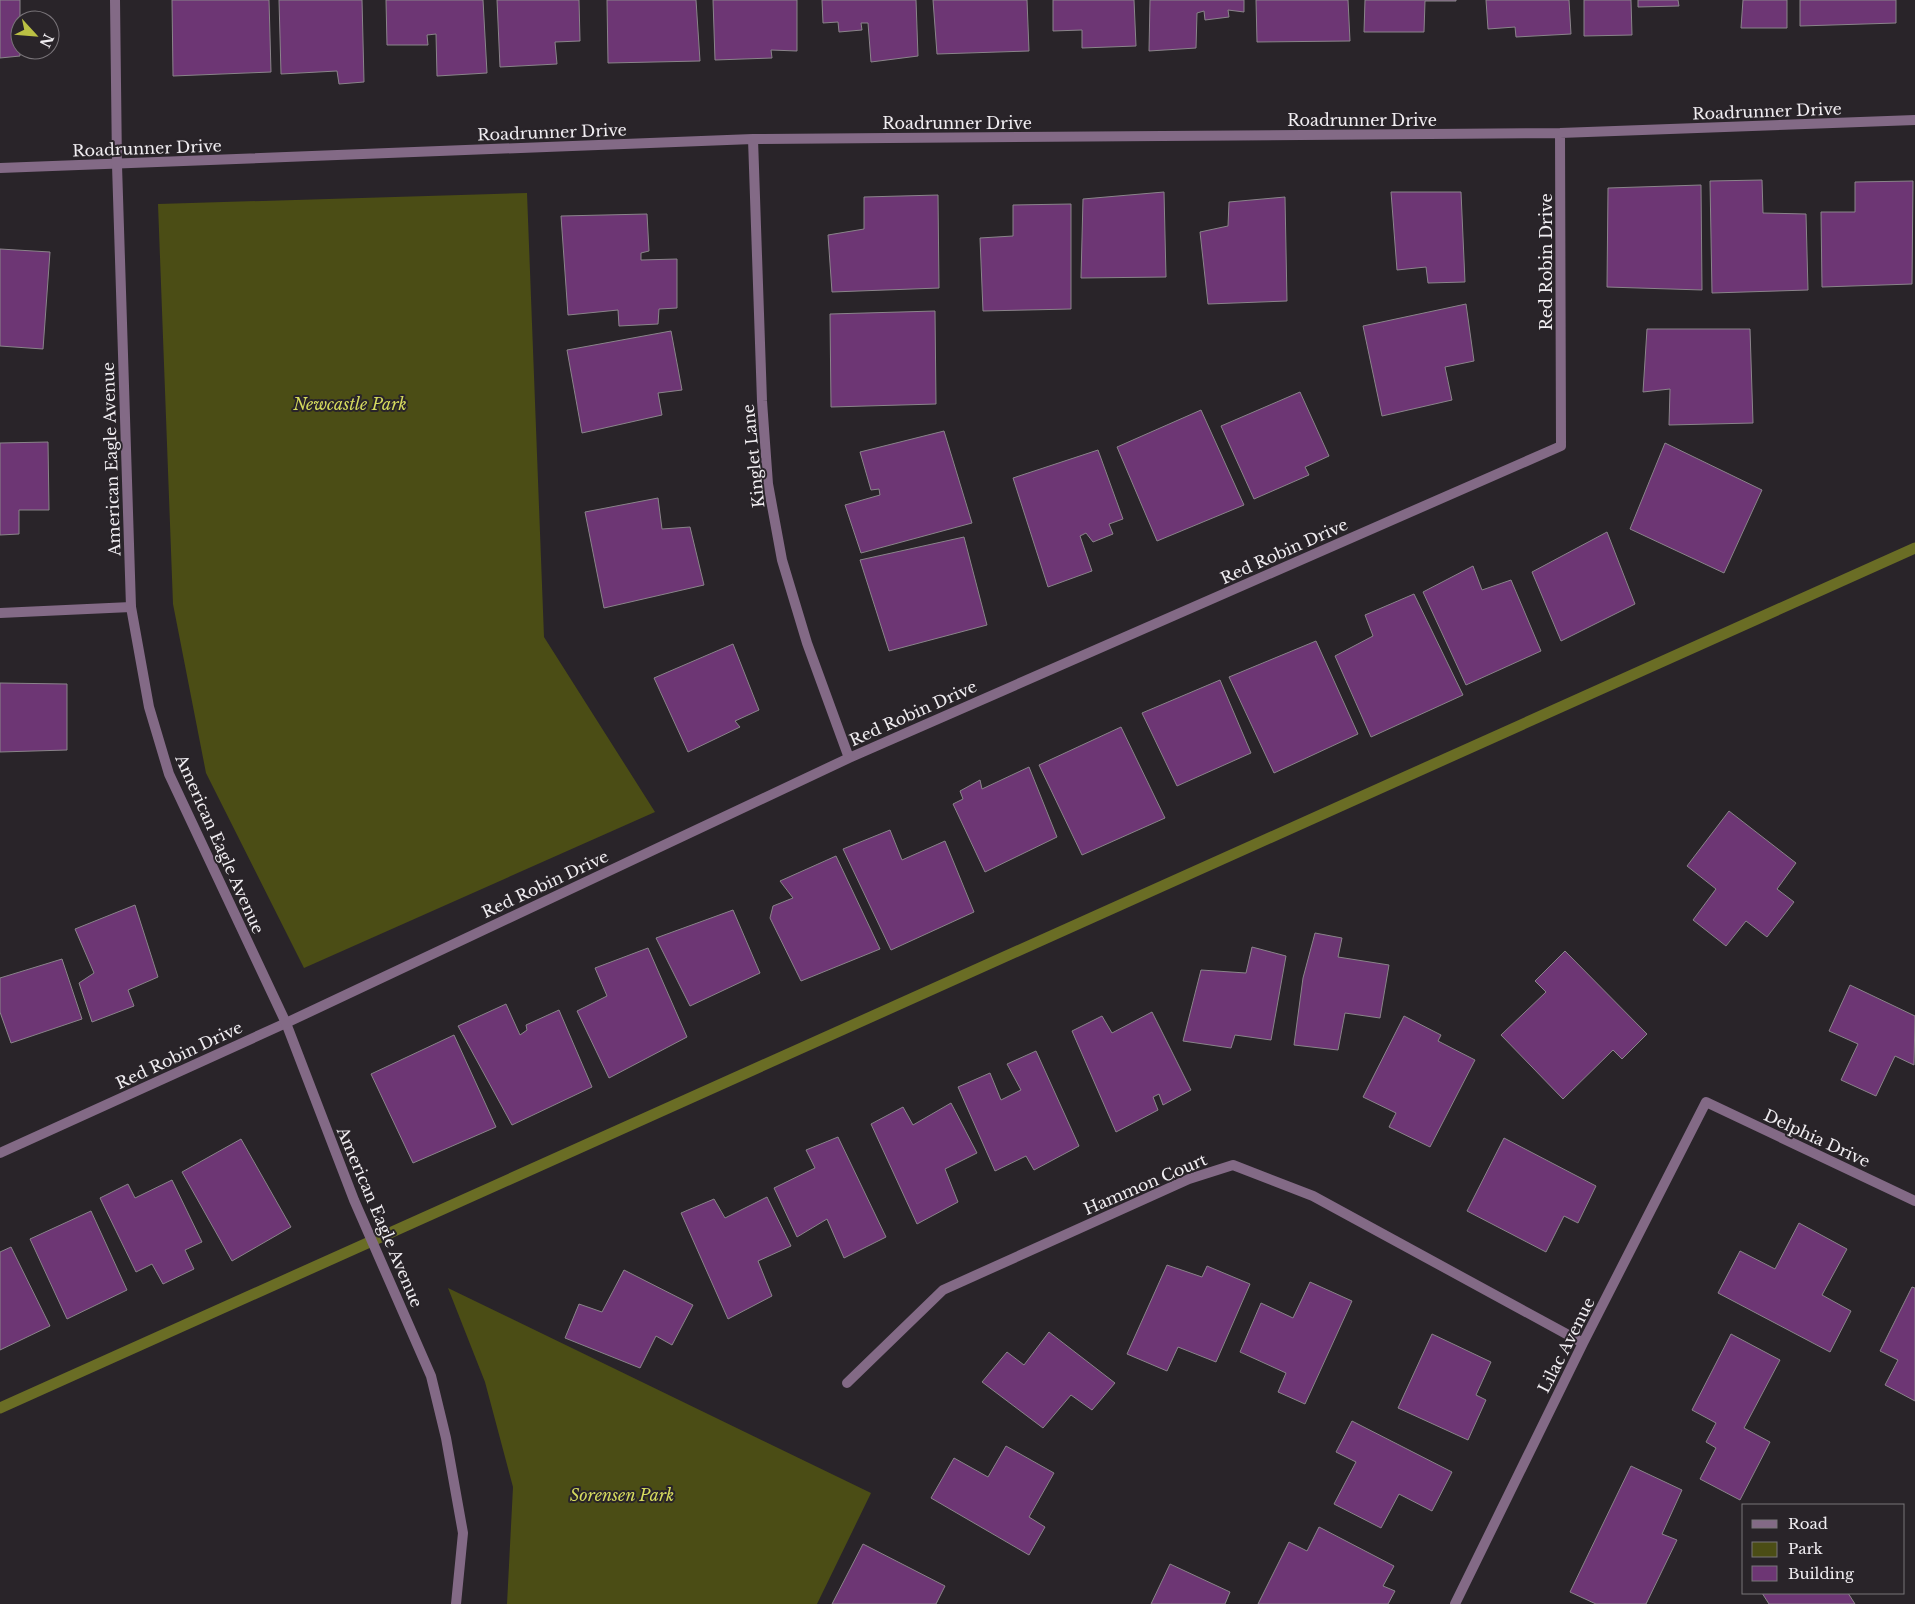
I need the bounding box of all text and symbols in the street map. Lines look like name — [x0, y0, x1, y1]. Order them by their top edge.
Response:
north arrow — [10, 10, 60, 60]
text: N — [36, 31, 58, 51]
street label: Roadrunner Drive — [1692, 98, 1842, 124]
street label: Roadrunner Drive — [1287, 110, 1437, 130]
street label: Roadrunner Drive — [882, 113, 1032, 133]
street label: Roadrunner Drive — [477, 119, 627, 145]
street label: Roadrunner Drive — [72, 135, 222, 161]
street label: Red Robin Drive — [1536, 193, 1556, 331]
street label: American Eagle Avenue — [98, 362, 124, 557]
park label: Newcastle Park — [292, 394, 407, 414]
street label: Kinglet Lane — [738, 403, 768, 509]
street label: Red Robin Drive — [1217, 514, 1351, 588]
street label: Red Robin Drive — [846, 676, 980, 750]
street label: American Eagle Avenue — [171, 750, 269, 937]
street label: Red Robin Drive — [479, 846, 611, 922]
street label: Red Robin Drive — [113, 1017, 245, 1093]
street label: Delphia Drive — [1761, 1105, 1873, 1171]
street label: American Eagle Avenue — [332, 1123, 427, 1310]
street label: Hammon Court — [1080, 1149, 1210, 1219]
street label: Lilac Avenue — [1533, 1294, 1599, 1396]
park label: Sorensen Park — [570, 1485, 674, 1505]
legend — [1742, 1504, 1905, 1594]
text: Road — [1788, 1514, 1828, 1533]
text: Park — [1788, 1539, 1824, 1558]
text: Building — [1788, 1564, 1855, 1583]

